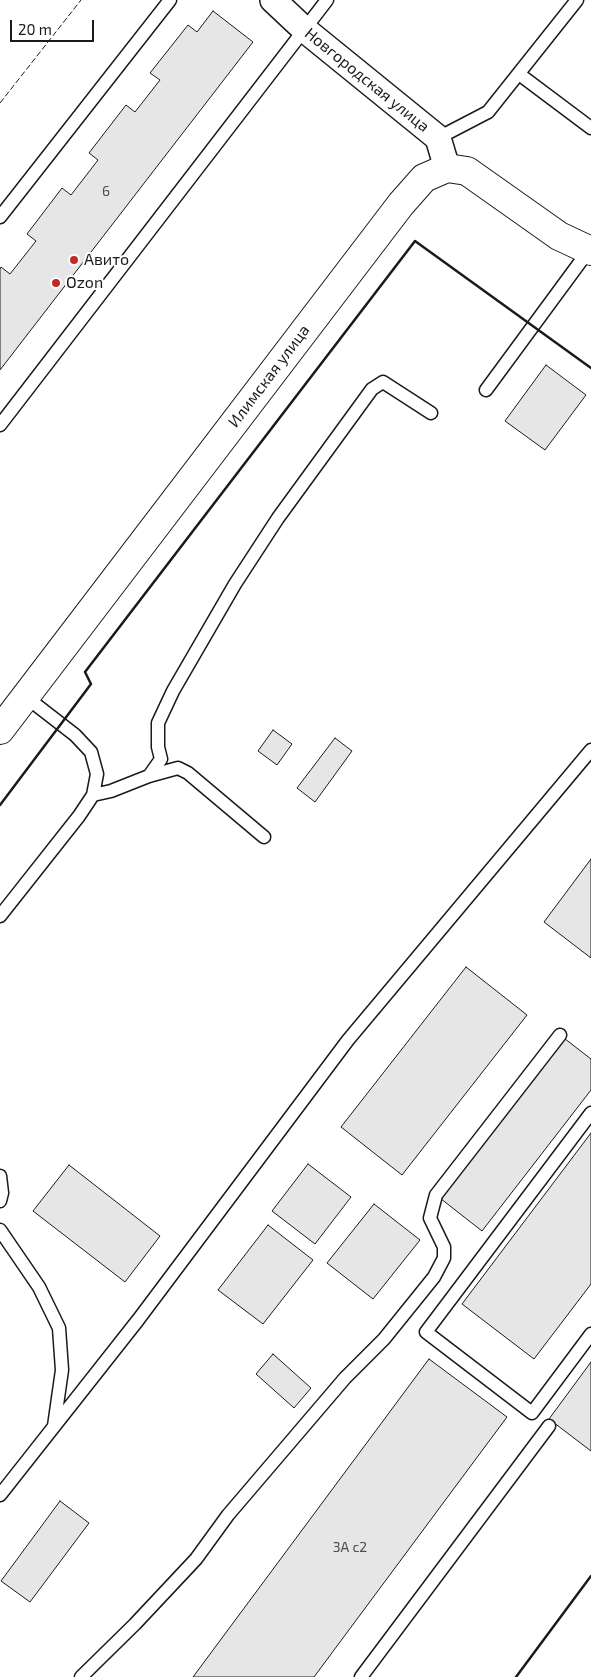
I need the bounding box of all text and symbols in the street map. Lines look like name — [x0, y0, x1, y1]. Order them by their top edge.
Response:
scale bar — [12, 10, 96, 42]
text: 20 m — [18, 20, 52, 38]
street label: Новгородская улица — [301, 24, 433, 136]
house number: 6 — [102, 183, 110, 199]
place label: Авито — [84, 250, 129, 270]
marker: Авито — [68, 254, 80, 266]
place label: Ozon — [66, 273, 103, 293]
marker: Ozon — [50, 277, 62, 289]
street label: Илимская улица — [224, 321, 314, 431]
house number: 3А с2 — [333, 1539, 367, 1555]

